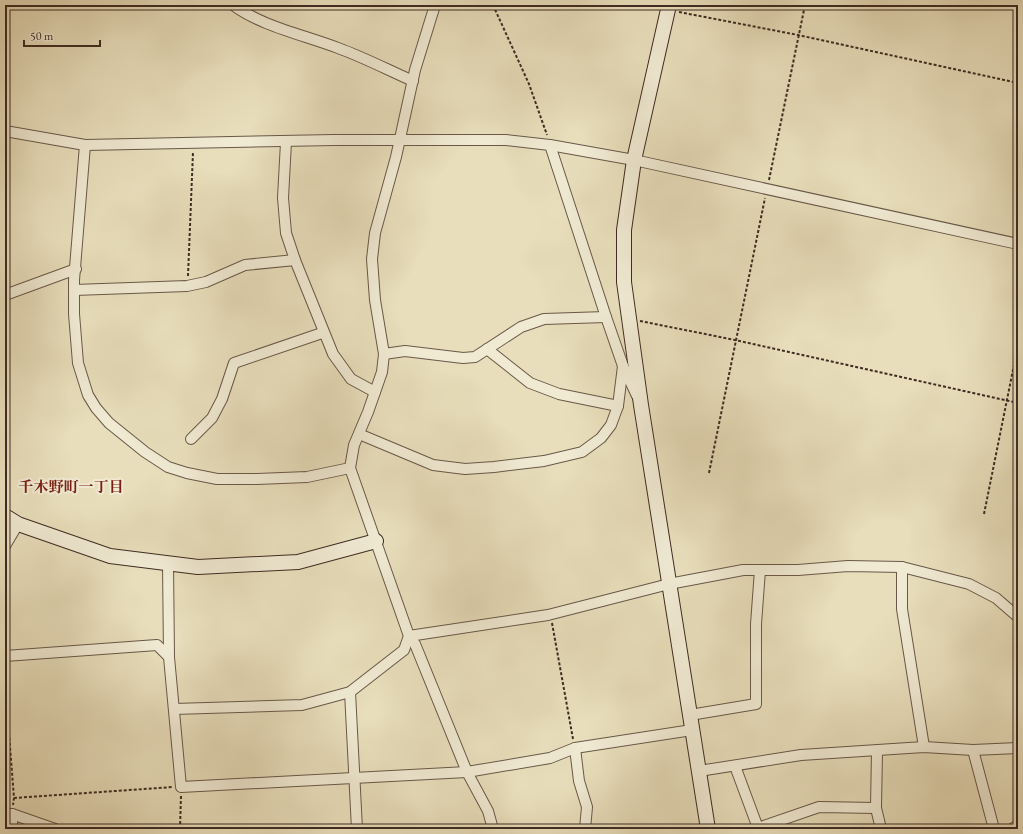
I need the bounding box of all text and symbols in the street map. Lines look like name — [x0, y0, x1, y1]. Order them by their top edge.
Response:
scale bar — [24, 22, 100, 48]
text: 50 m — [30, 28, 54, 44]
district label: 千木野町一丁目 — [18, 477, 124, 496]

